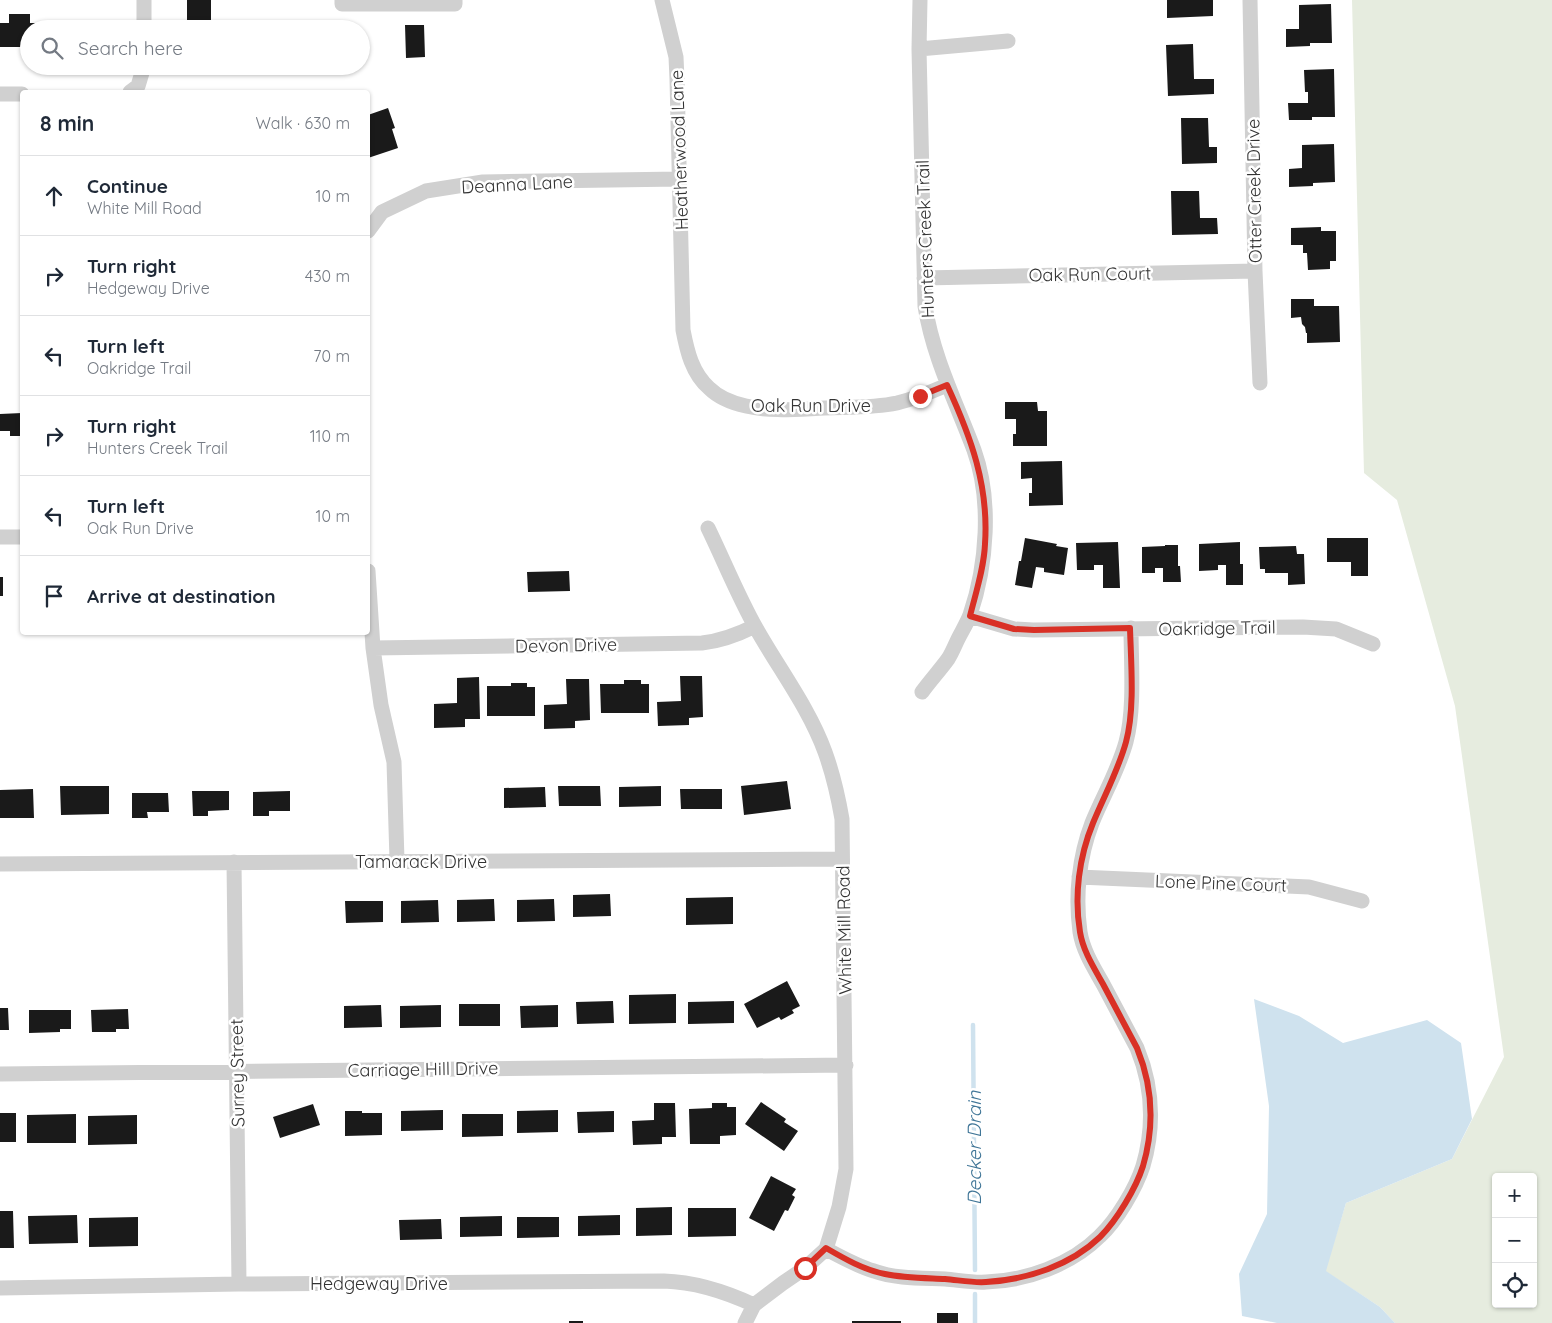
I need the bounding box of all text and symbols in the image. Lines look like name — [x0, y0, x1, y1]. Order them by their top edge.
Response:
search box — [20, 20, 370, 75]
icon: search — [38, 34, 66, 62]
text: Search here — [78, 36, 183, 60]
street label: Heatherwood Lane — [665, 69, 693, 231]
text: 8 min — [40, 110, 94, 136]
text: Walk · 630 m — [255, 113, 350, 133]
street label: Otter Creek Drive — [1241, 119, 1267, 263]
street label: Hunters Creek Trail — [911, 159, 939, 319]
street label: Deanna Lane — [461, 170, 573, 198]
text: Continue — [87, 174, 168, 198]
icon: ahead — [40, 182, 68, 210]
text: 10 m — [316, 186, 350, 206]
text: White Mill Road — [87, 198, 202, 218]
text: Turn right — [87, 254, 176, 278]
street label: Oak Run Court — [1029, 261, 1151, 287]
icon: right — [40, 262, 68, 290]
text: 430 m — [305, 266, 350, 286]
text: Hedgeway Drive — [87, 278, 210, 298]
text: Turn left — [87, 334, 165, 358]
icon: left — [40, 342, 68, 370]
text: 70 m — [313, 346, 350, 366]
text: Oakridge Trail — [87, 358, 191, 378]
route end — [909, 385, 932, 408]
street label: Oak Run Drive — [751, 394, 871, 417]
text: Turn right — [87, 414, 176, 438]
icon: right — [40, 422, 68, 450]
text: 110 m — [310, 426, 350, 446]
text: Hunters Creek Trail — [87, 438, 228, 458]
text: Turn left — [87, 494, 165, 518]
icon: left — [40, 502, 68, 530]
text: 10 m — [316, 506, 350, 526]
text: Oak Run Drive — [87, 518, 194, 538]
icon: arrive — [40, 582, 68, 610]
text: Arrive at destination — [87, 584, 276, 608]
street label: Oakridge Trail — [1158, 615, 1276, 641]
street label: Devon Drive — [515, 633, 617, 657]
street label: Tamarack Drive — [355, 850, 487, 873]
street label: White Mill Road — [831, 865, 857, 995]
street label: Lone Pine Court — [1155, 869, 1287, 897]
street label: Surrey Street — [225, 1019, 249, 1127]
street label: Carriage Hill Drive — [348, 1056, 498, 1082]
water label: Decker Drain — [962, 1090, 986, 1205]
map controls — [1492, 1173, 1537, 1308]
button: + — [1492, 1173, 1537, 1218]
button: − — [1492, 1218, 1537, 1263]
route start — [794, 1257, 817, 1280]
button: locate — [1492, 1263, 1537, 1308]
street label: Hedgeway Drive — [310, 1272, 448, 1295]

